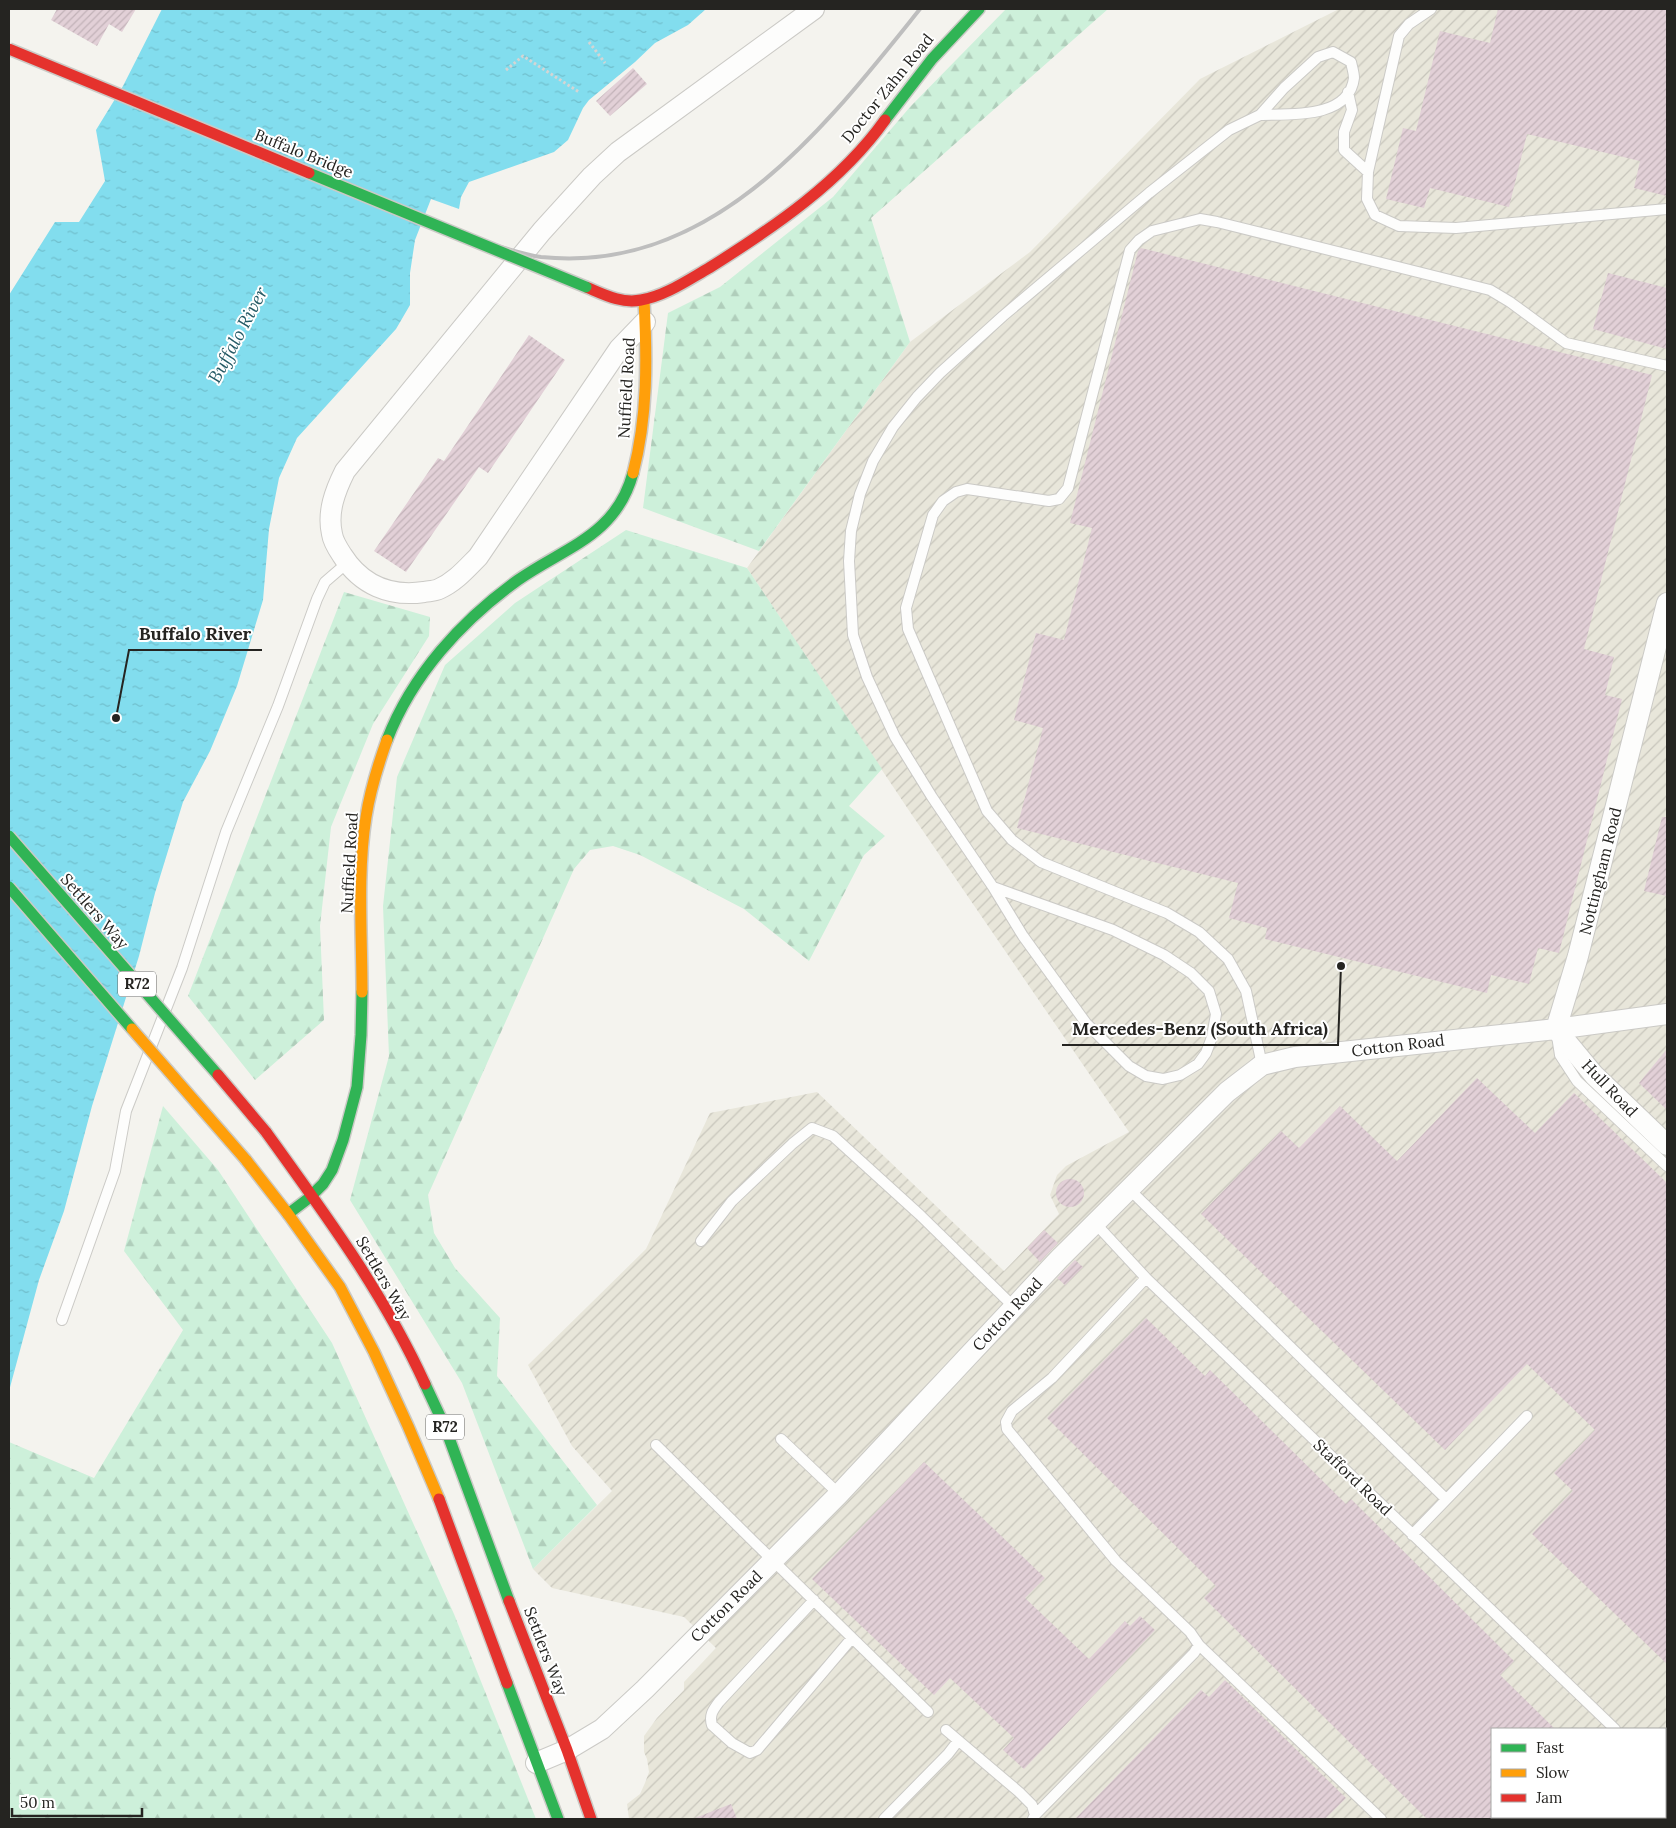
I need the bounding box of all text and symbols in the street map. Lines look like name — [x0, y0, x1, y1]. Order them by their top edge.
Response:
street label: Doctor Zahn Road — [837, 29, 938, 147]
street label: Buffalo Bridge — [252, 124, 357, 182]
water label: Buffalo River — [203, 282, 273, 387]
street label: Nuffield Road — [613, 337, 639, 439]
callout: Buffalo River — [129, 617, 262, 650]
text: Buffalo River — [139, 622, 252, 645]
street label: Nottingham Road — [1574, 805, 1626, 937]
street label: Nuffield Road — [336, 812, 362, 914]
street label: Settlers Way — [57, 869, 134, 953]
road number: R72 — [118, 972, 156, 996]
callout: Mercedes-Benz (South Africa) — [1062, 1012, 1338, 1045]
text: Mercedes-Benz (South Africa) — [1072, 1017, 1328, 1040]
street label: Cotton Road — [1350, 1029, 1446, 1061]
street label: Hull Road — [1578, 1055, 1642, 1121]
street label: Settlers Way — [352, 1232, 416, 1324]
street label: Cotton Road — [968, 1273, 1046, 1355]
road number: R72 — [426, 1414, 464, 1440]
street label: Stafford Road — [1310, 1435, 1397, 1520]
street label: Cotton Road — [686, 1566, 766, 1646]
street label: Settlers Way — [520, 1604, 572, 1699]
legend — [1491, 1728, 1666, 1818]
text: Fast — [1536, 1738, 1564, 1757]
text: Slow — [1536, 1763, 1569, 1782]
scale bar — [12, 1786, 142, 1818]
text: Jam — [1535, 1788, 1563, 1807]
text: 50 m — [20, 1793, 55, 1812]

